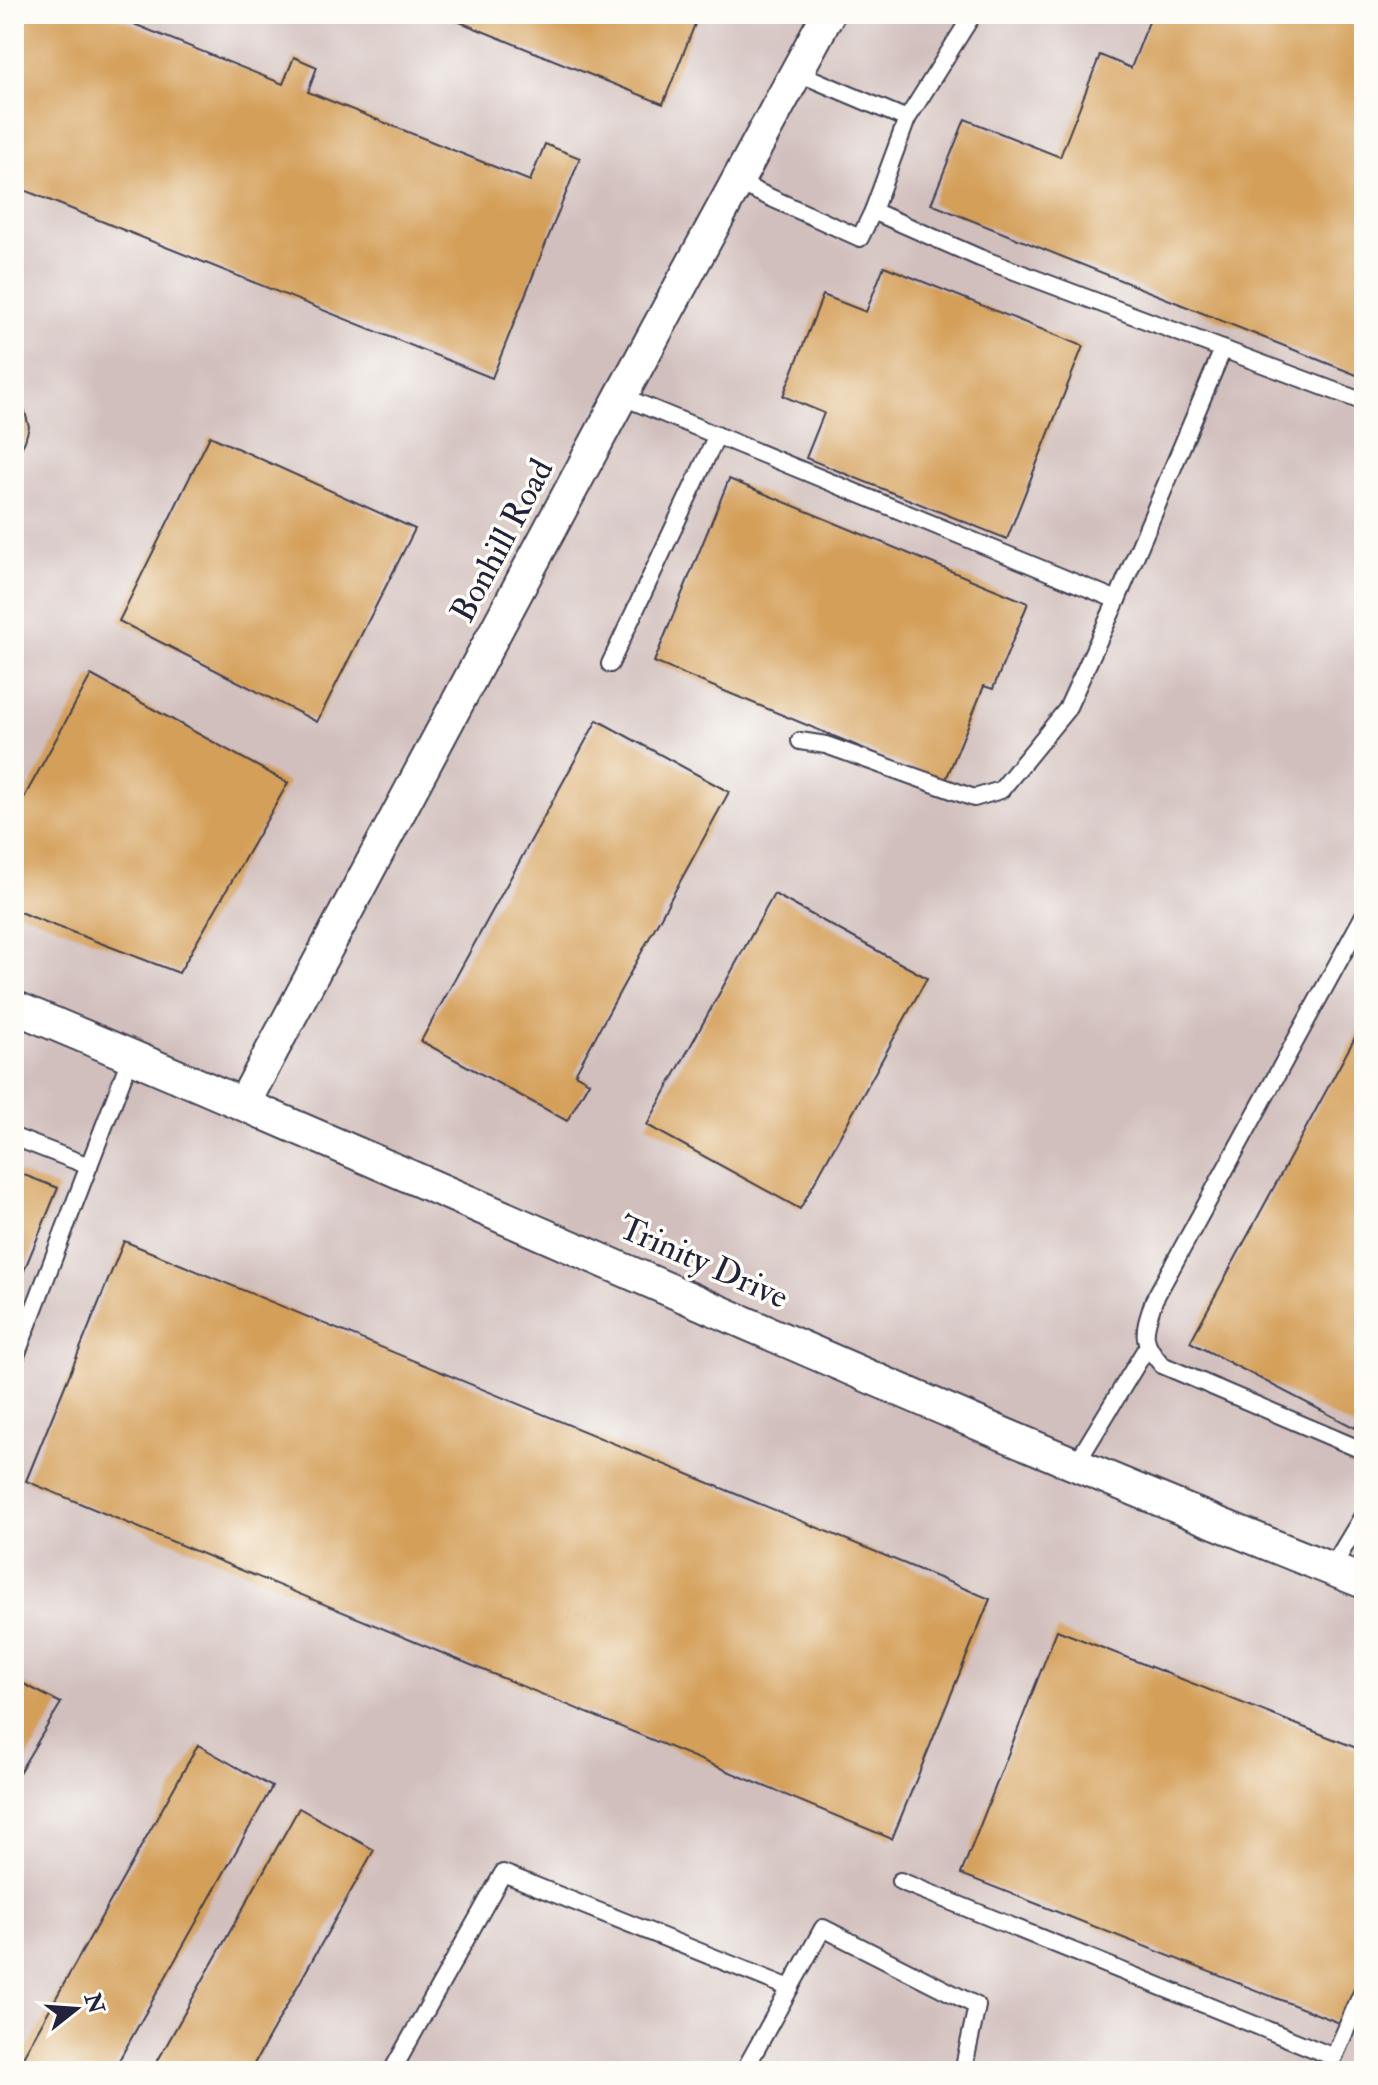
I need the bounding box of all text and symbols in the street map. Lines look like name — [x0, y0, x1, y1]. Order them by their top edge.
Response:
street label: Bonhill Road — [441, 451, 563, 630]
street label: Trinity Drive — [612, 1206, 795, 1319]
north arrow — [36, 1969, 116, 2049]
text: N — [78, 1989, 111, 2017]

